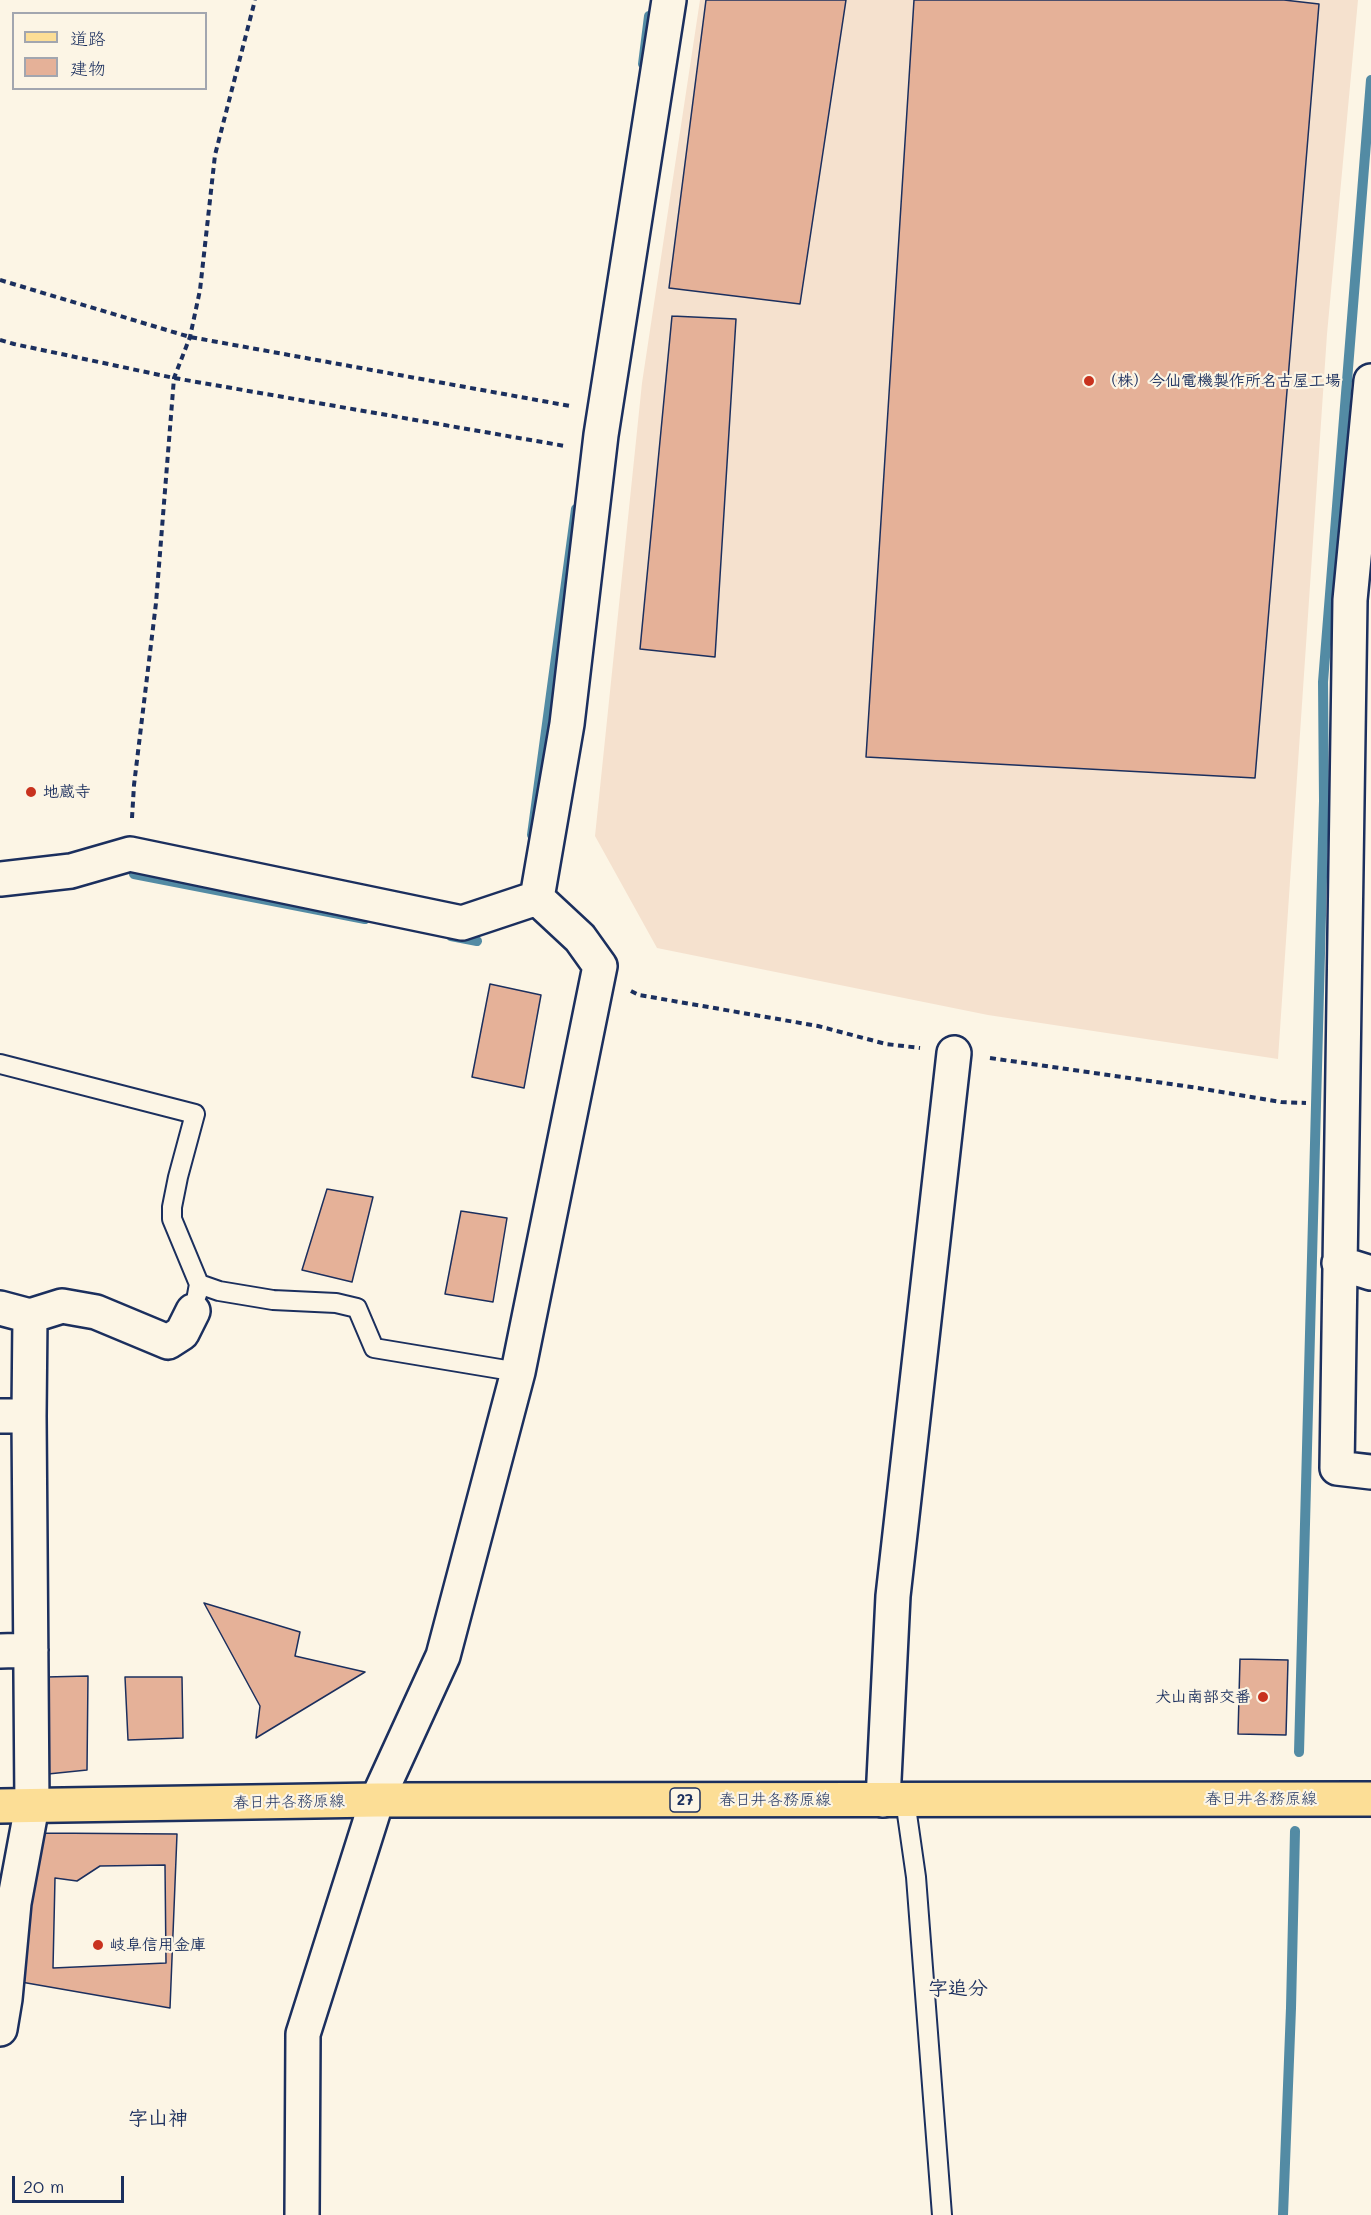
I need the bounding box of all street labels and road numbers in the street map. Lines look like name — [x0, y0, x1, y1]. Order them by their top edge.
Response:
road number: 27 — [670, 1788, 700, 1812]
street label: 春日井各務原線 — [1205, 1789, 1317, 1809]
street label: 春日井各務原線 — [719, 1790, 831, 1810]
street label: 春日井各務原線 — [233, 1791, 345, 1813]

